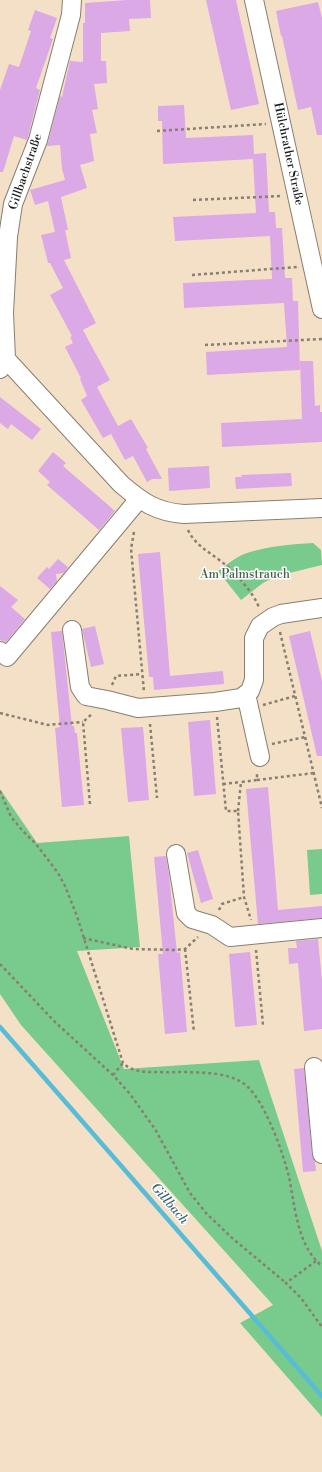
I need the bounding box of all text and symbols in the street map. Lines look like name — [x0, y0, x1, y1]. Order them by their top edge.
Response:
street label: Hülchrather Straße — [270, 101, 306, 207]
street label: Gillbachstraße — [6, 132, 46, 212]
park label: Am Palmstrauch — [200, 568, 290, 582]
water label: Gillbach — [147, 1180, 191, 1228]

